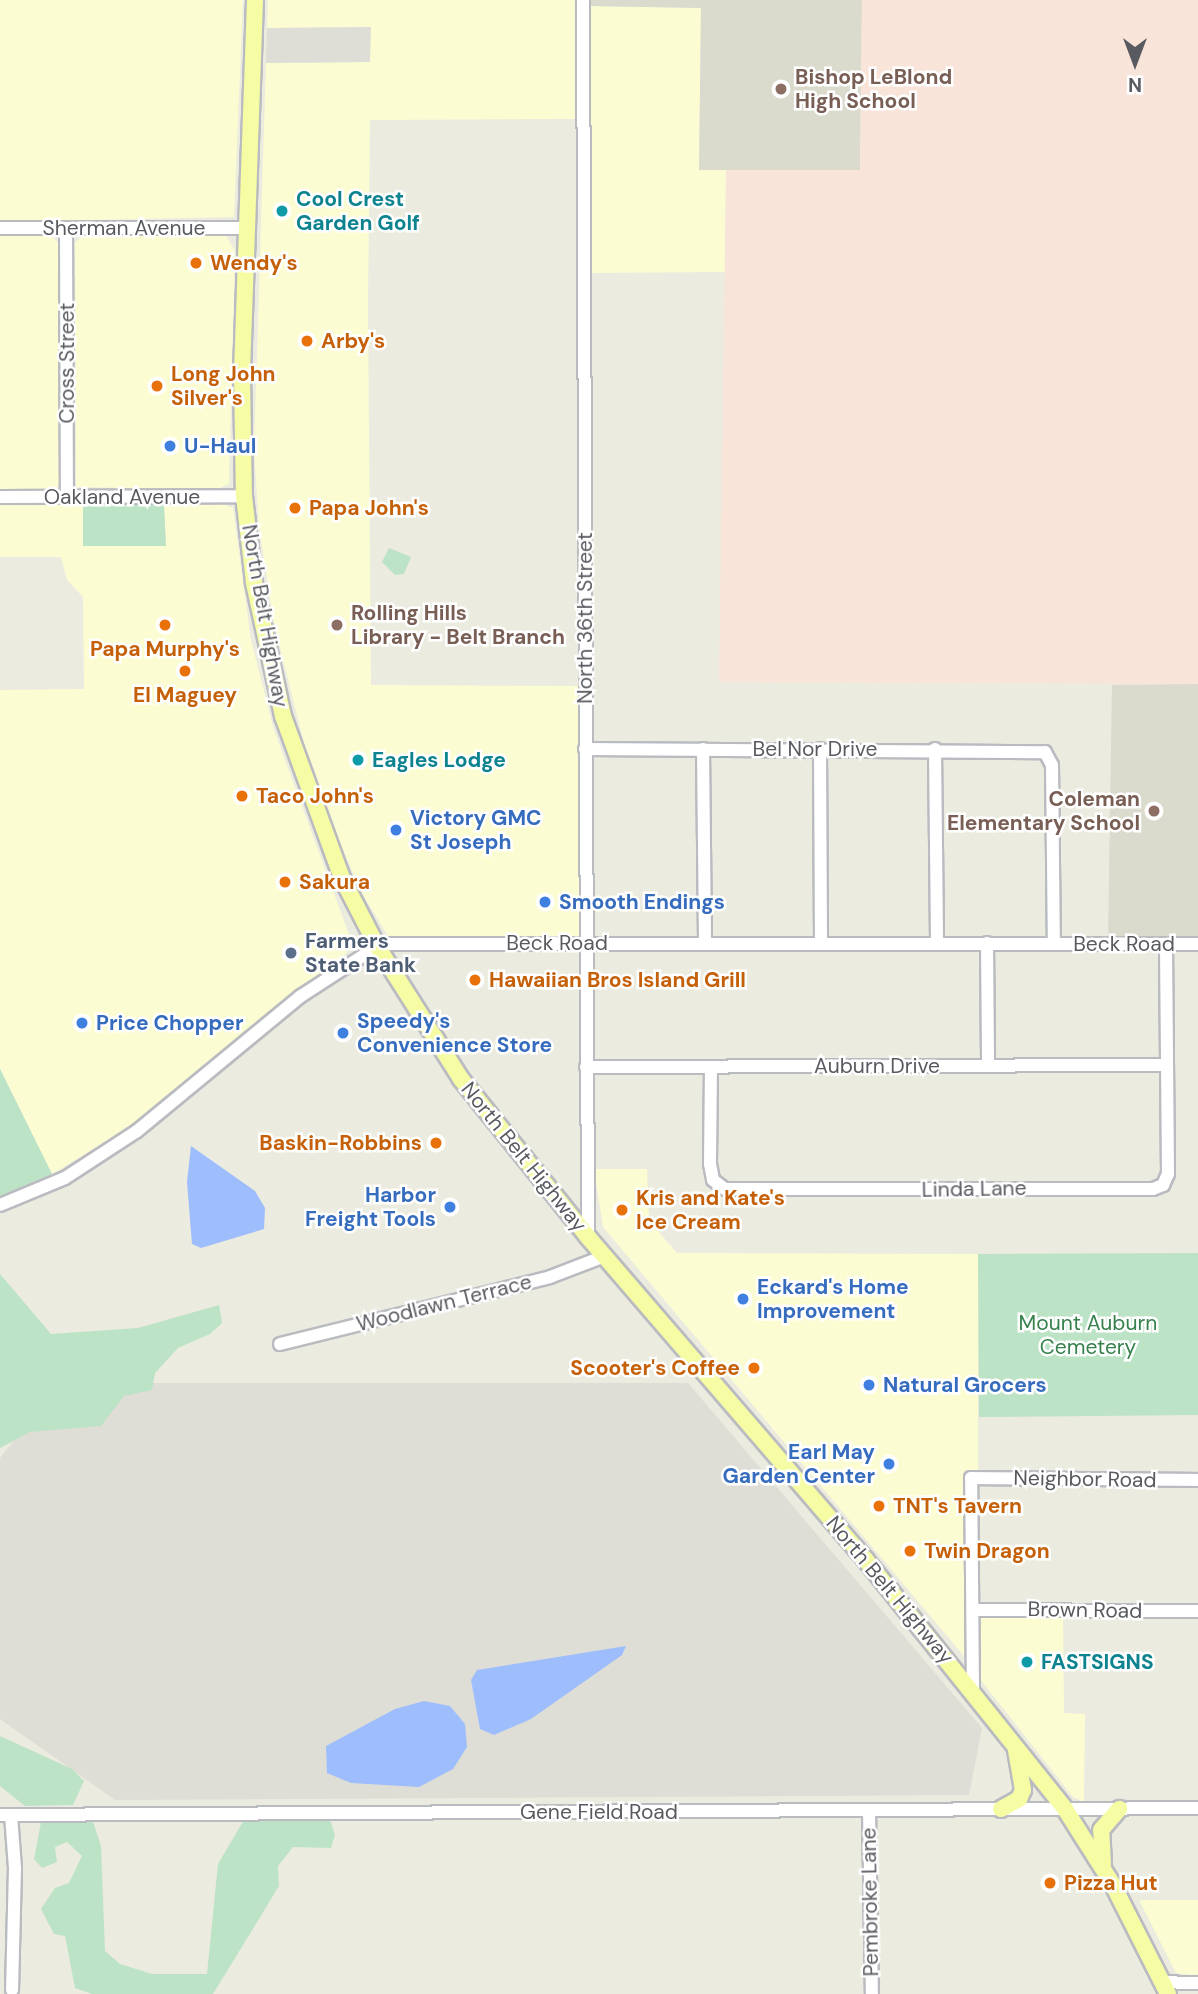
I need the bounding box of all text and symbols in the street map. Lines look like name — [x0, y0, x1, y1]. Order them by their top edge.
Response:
north arrow — [1100, 28, 1170, 98]
place label: Bishop LeBlond High School — [795, 64, 952, 114]
text: N — [1128, 72, 1142, 97]
marker: Bishop LeBlond High School — [773, 81, 789, 97]
place label: Cool Crest Garden Golf — [296, 186, 420, 236]
marker: Cool Crest Garden Golf — [274, 203, 290, 219]
street label: Sherman Avenue — [42, 215, 206, 241]
place label: Wendy's — [210, 250, 298, 276]
marker: Wendy's — [188, 255, 204, 271]
street label: Cross Street — [54, 302, 80, 424]
place label: Arby's — [321, 328, 385, 354]
marker: Arby's — [299, 333, 315, 349]
place label: Long John Silver's — [171, 361, 276, 411]
marker: Long John Silver's — [149, 378, 165, 394]
place label: U-Haul — [184, 433, 256, 459]
marker: U-Haul — [162, 438, 178, 454]
street label: Oakland Avenue — [44, 484, 200, 510]
place label: Papa John's — [309, 495, 429, 521]
marker: Papa John's — [287, 500, 303, 516]
street label: North Belt Highway — [237, 523, 293, 709]
street label: North 36th Street — [572, 532, 598, 704]
place label: Rolling Hills Library - Belt Branch — [351, 600, 565, 650]
marker: Papa Murphy's — [157, 617, 173, 633]
marker: Rolling Hills Library - Belt Branch — [329, 617, 345, 633]
place label: Papa Murphy's — [90, 636, 240, 662]
marker: El Maguey — [177, 663, 193, 679]
place label: El Maguey — [133, 682, 237, 708]
street label: Bel Nor Drive — [753, 736, 877, 762]
place label: Eagles Lodge — [372, 747, 506, 773]
marker: Eagles Lodge — [350, 752, 366, 768]
place label: Taco John's — [256, 783, 374, 809]
place label: Coleman Elementary School — [947, 786, 1140, 836]
marker: Taco John's — [234, 788, 250, 804]
marker: Coleman Elementary School — [1146, 803, 1162, 819]
place label: Victory GMC St Joseph — [410, 805, 541, 855]
marker: Victory GMC St Joseph — [388, 822, 404, 838]
place label: Sakura — [299, 869, 370, 895]
marker: Sakura — [277, 874, 293, 890]
place label: Smooth Endings — [559, 889, 725, 915]
marker: Smooth Endings — [537, 894, 553, 910]
place label: Farmers State Bank — [305, 928, 416, 978]
street label: Beck Road — [506, 930, 608, 956]
street label: Beck Road — [1073, 931, 1175, 957]
marker: Farmers State Bank — [283, 945, 299, 961]
place label: Hawaiian Bros Island Grill — [489, 967, 746, 993]
marker: Hawaiian Bros Island Grill — [467, 972, 483, 988]
place label: Speedy's Convenience Store — [357, 1008, 552, 1058]
place label: Price Chopper — [96, 1010, 244, 1036]
marker: Price Chopper — [74, 1015, 90, 1031]
marker: Speedy's Convenience Store — [335, 1025, 351, 1041]
street label: Auburn Drive — [814, 1053, 940, 1079]
street label: North Belt Highway — [456, 1077, 592, 1237]
place label: Baskin-Robbins — [259, 1130, 422, 1156]
marker: Baskin-Robbins — [428, 1135, 444, 1151]
street label: Linda Lane — [921, 1175, 1027, 1203]
place label: Harbor Freight Tools — [305, 1182, 436, 1232]
place label: Kris and Kate's Ice Cream — [636, 1185, 785, 1235]
marker: Harbor Freight Tools — [442, 1199, 458, 1215]
marker: Kris and Kate's Ice Cream — [614, 1202, 630, 1218]
street label: Woodlawn Terrace — [354, 1269, 534, 1337]
place label: Eckard's Home Improvement — [757, 1274, 909, 1324]
marker: Eckard's Home Improvement — [735, 1291, 751, 1307]
park label: Mount Auburn Cemetery — [1019, 1310, 1157, 1360]
place label: Scooter's Coffee — [570, 1355, 740, 1381]
marker: Scooter's Coffee — [746, 1360, 762, 1376]
place label: Natural Grocers — [883, 1372, 1047, 1398]
marker: Natural Grocers — [861, 1377, 877, 1393]
place label: Earl May Garden Center — [722, 1439, 875, 1489]
marker: Earl May Garden Center — [881, 1456, 897, 1472]
street label: Neighbor Road — [1013, 1465, 1157, 1493]
place label: TNT's Tavern — [893, 1493, 1022, 1519]
marker: TNT's Tavern — [871, 1498, 887, 1514]
street label: North Belt Highway — [821, 1511, 959, 1669]
place label: Twin Dragon — [924, 1538, 1050, 1564]
marker: Twin Dragon — [902, 1543, 918, 1559]
street label: Brown Road — [1027, 1596, 1143, 1624]
place label: FASTSIGNS — [1041, 1649, 1154, 1675]
marker: FASTSIGNS — [1019, 1654, 1035, 1670]
street label: Gene Field Road — [520, 1799, 678, 1825]
street label: Pembroke Lane — [856, 1827, 884, 1977]
place label: Pizza Hut — [1064, 1870, 1157, 1896]
marker: Pizza Hut — [1042, 1875, 1058, 1891]

